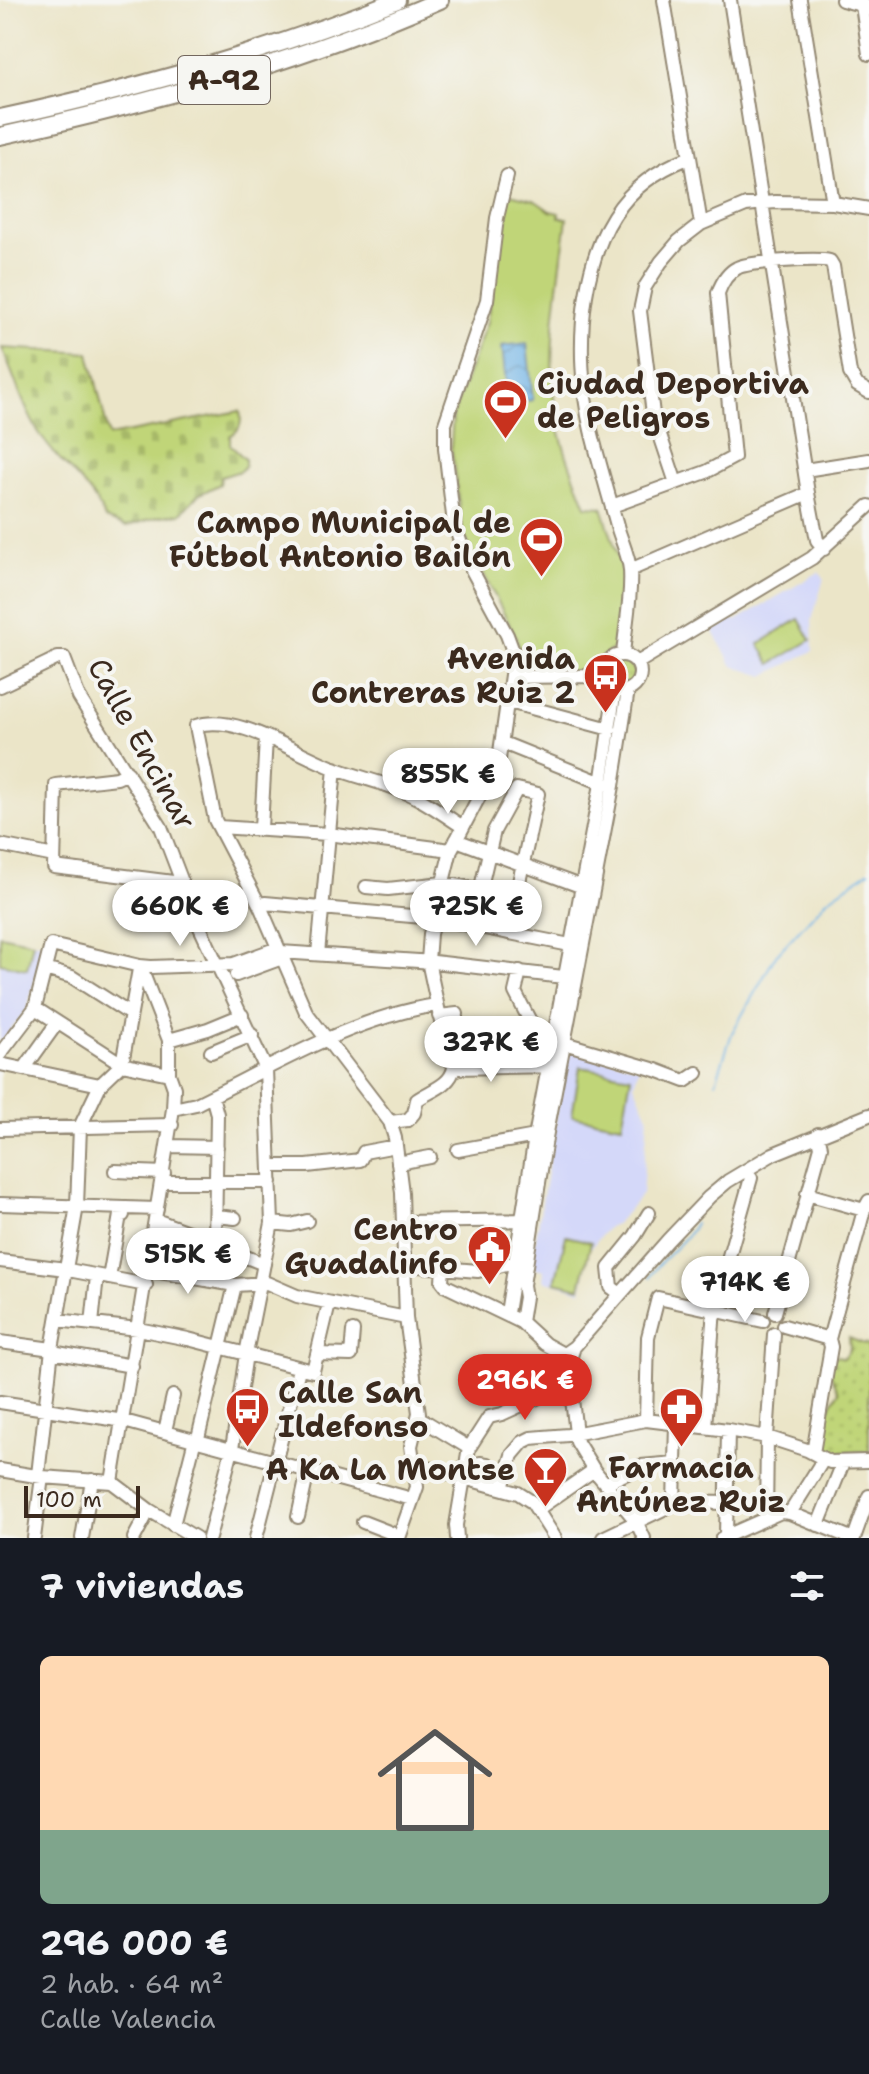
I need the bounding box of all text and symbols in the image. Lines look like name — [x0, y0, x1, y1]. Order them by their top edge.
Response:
road number: A-92 — [178, 56, 270, 104]
place label: Ciudad Deportiva de Peligros — [537, 363, 809, 438]
sports icon: Ciudad Deportiva de Peligros — [482, 377, 530, 440]
place label: Campo Municipal de Fútbol Antonio Bailón — [169, 502, 511, 577]
sports icon: Campo Municipal de Fútbol Antonio Bailón — [518, 516, 566, 579]
place label: Avenida Contreras Ruiz 2 — [311, 638, 575, 713]
street label: Calle Encinar — [78, 650, 207, 837]
bus stop icon: Avenida Contreras Ruiz 2 — [582, 652, 630, 715]
pin: 855K € — [383, 748, 513, 816]
text: 855K € — [400, 756, 496, 791]
pin: 660K € — [115, 880, 245, 948]
pin: 725K € — [411, 880, 541, 948]
text: 660K € — [130, 888, 230, 923]
text: 725K € — [428, 888, 524, 923]
pin: 327K € — [426, 1016, 556, 1084]
text: 327K € — [442, 1024, 540, 1059]
place label: Centro Guadalinfo — [284, 1209, 458, 1284]
public building icon: Centro Guadalinfo — [465, 1223, 513, 1286]
pin: 515K € — [123, 1228, 253, 1296]
text: 515K € — [144, 1236, 232, 1271]
pin: 714K € — [680, 1256, 810, 1324]
text: 714K € — [699, 1264, 791, 1299]
pin: 296K € — [460, 1354, 590, 1422]
text: 296K € — [476, 1362, 574, 1397]
place label: Calle San Ildefonso — [278, 1372, 428, 1447]
bus stop icon: Calle San Ildefonso — [223, 1386, 271, 1449]
pharmacy icon: Farmacia Antúnez Ruiz — [657, 1386, 705, 1449]
bar icon: A Ka La Montse — [522, 1446, 570, 1509]
place label: Farmacia Antúnez Ruiz — [576, 1447, 786, 1522]
place label: A Ka La Montse — [265, 1449, 515, 1490]
scale bar — [24, 1482, 140, 1518]
text: 100 m — [36, 1485, 102, 1514]
text: 7 viviendas — [40, 1563, 244, 1609]
icon: filters — [785, 1564, 829, 1608]
icon: home — [363, 1708, 507, 1852]
text: 296 000 € — [40, 1920, 228, 1966]
text: 2 hab. · 64 m² — [40, 1966, 223, 2001]
text: Calle Valencia — [40, 2001, 215, 2036]

